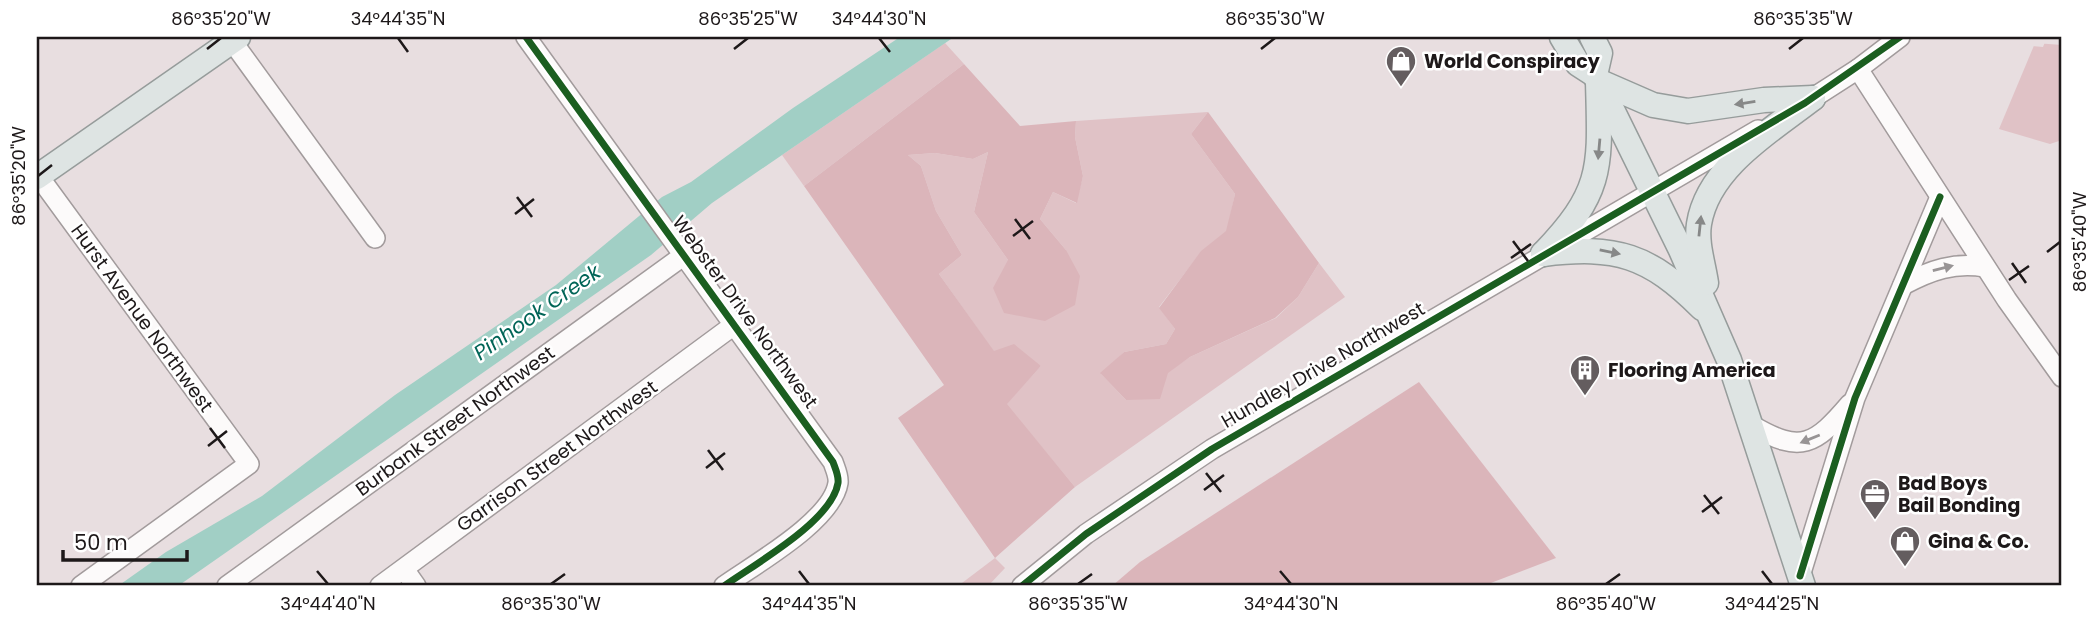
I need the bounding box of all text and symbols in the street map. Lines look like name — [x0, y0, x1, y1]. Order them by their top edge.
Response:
text: 86°35'20"W — [171, 6, 271, 31]
text: 34°44'35"N — [351, 6, 445, 31]
text: 86°35'25"W — [698, 6, 798, 31]
text: 34°44'30"N — [832, 6, 926, 31]
text: 86°35'30"W — [1225, 6, 1325, 31]
text: 86°35'35"W — [1753, 6, 1853, 31]
shop icon: World Conspiracy — [1384, 44, 1418, 88]
place label: World Conspiracy — [1424, 48, 1601, 75]
one-way arrow — [1734, 98, 1756, 109]
text: 86°35'20"W — [6, 126, 31, 226]
one-way arrow — [1593, 138, 1604, 160]
text: 86°35'40"W — [2067, 191, 2092, 292]
street label: Webster Drive Northwest — [666, 210, 824, 414]
one-way arrow — [1695, 215, 1706, 237]
street label: Hurst Avenue Northwest — [64, 218, 220, 418]
one-way arrow — [1599, 247, 1621, 258]
water label: Pinhook Creek — [468, 257, 607, 367]
one-way arrow — [1932, 262, 1954, 273]
street label: Hundley Drive Northwest — [1216, 295, 1430, 434]
street label: Burbank Street Northwest — [350, 339, 560, 503]
building icon: Flooring America — [1568, 353, 1602, 397]
place label: Flooring America — [1608, 357, 1776, 384]
street label: Garrison Street Northwest — [451, 374, 663, 538]
one-way arrow — [1799, 434, 1820, 445]
place label: Bad Boys Bail Bonding — [1898, 470, 2020, 519]
office icon: Bad Boys Bail Bonding — [1858, 477, 1892, 521]
scale bar — [63, 518, 187, 562]
shop icon: Gina & Co. — [1888, 524, 1922, 568]
text: 50 m — [74, 528, 128, 557]
place label: Gina & Co. — [1928, 528, 2029, 555]
text: 34°44'40"N — [280, 591, 376, 616]
text: 86°35'30"W — [501, 591, 601, 616]
text: 34°44'35"N — [762, 591, 856, 616]
text: 86°35'35"W — [1028, 591, 1128, 616]
text: 34°44'30"N — [1244, 591, 1338, 616]
text: 86°35'40"W — [1556, 591, 1657, 616]
text: 34°44'25"N — [1725, 591, 1819, 616]

